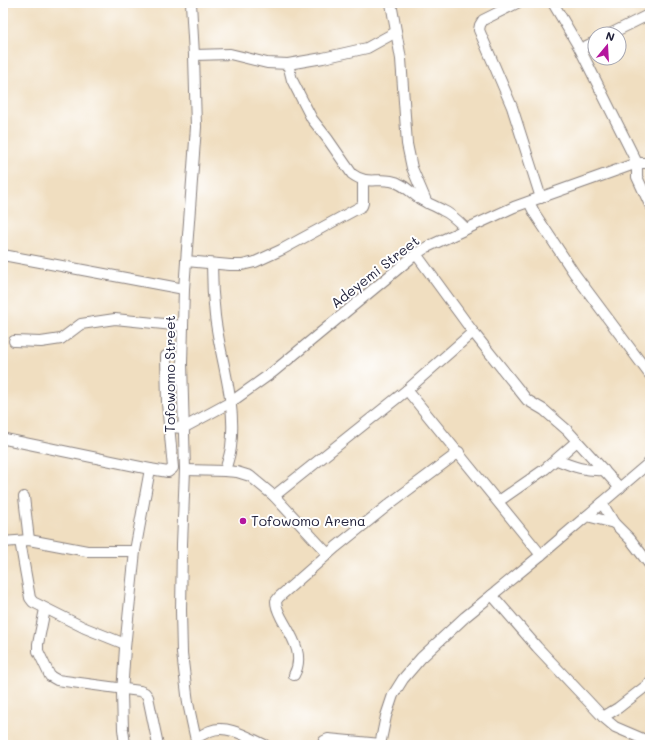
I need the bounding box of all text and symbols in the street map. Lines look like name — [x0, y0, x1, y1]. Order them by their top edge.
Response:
north arrow — [587, 26, 627, 66]
text: N — [604, 28, 617, 44]
street label: Adeyemi Street — [326, 231, 423, 312]
street label: Tofowomo Street — [160, 315, 179, 433]
place label: Tofowomo Arena — [251, 511, 366, 530]
marker: Tofowomo Arena — [238, 516, 248, 526]

